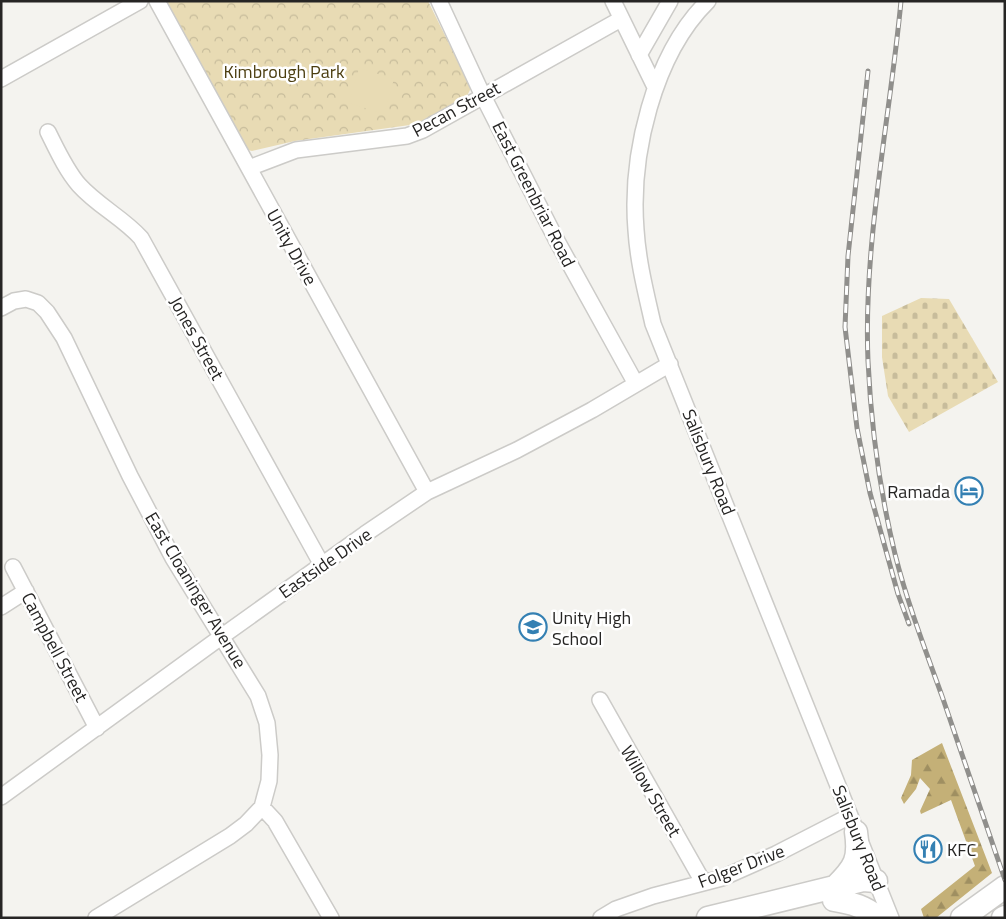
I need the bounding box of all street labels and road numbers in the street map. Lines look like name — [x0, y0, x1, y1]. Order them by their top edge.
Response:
street label: Pecan Street — [407, 74, 506, 144]
street label: East Greenbriar Road — [486, 116, 582, 272]
street label: Unity Drive — [260, 204, 324, 290]
street label: Jones Street — [163, 291, 231, 385]
street label: Salisbury Road — [675, 405, 743, 519]
street label: East Cloaninger Avenue — [139, 507, 253, 673]
street label: Eastside Drive — [273, 521, 377, 605]
street label: Campbell Street — [15, 587, 96, 707]
street label: Willow Street — [614, 740, 688, 842]
street label: Salisbury Road — [825, 781, 893, 895]
street label: Folger Drive — [694, 837, 788, 895]

